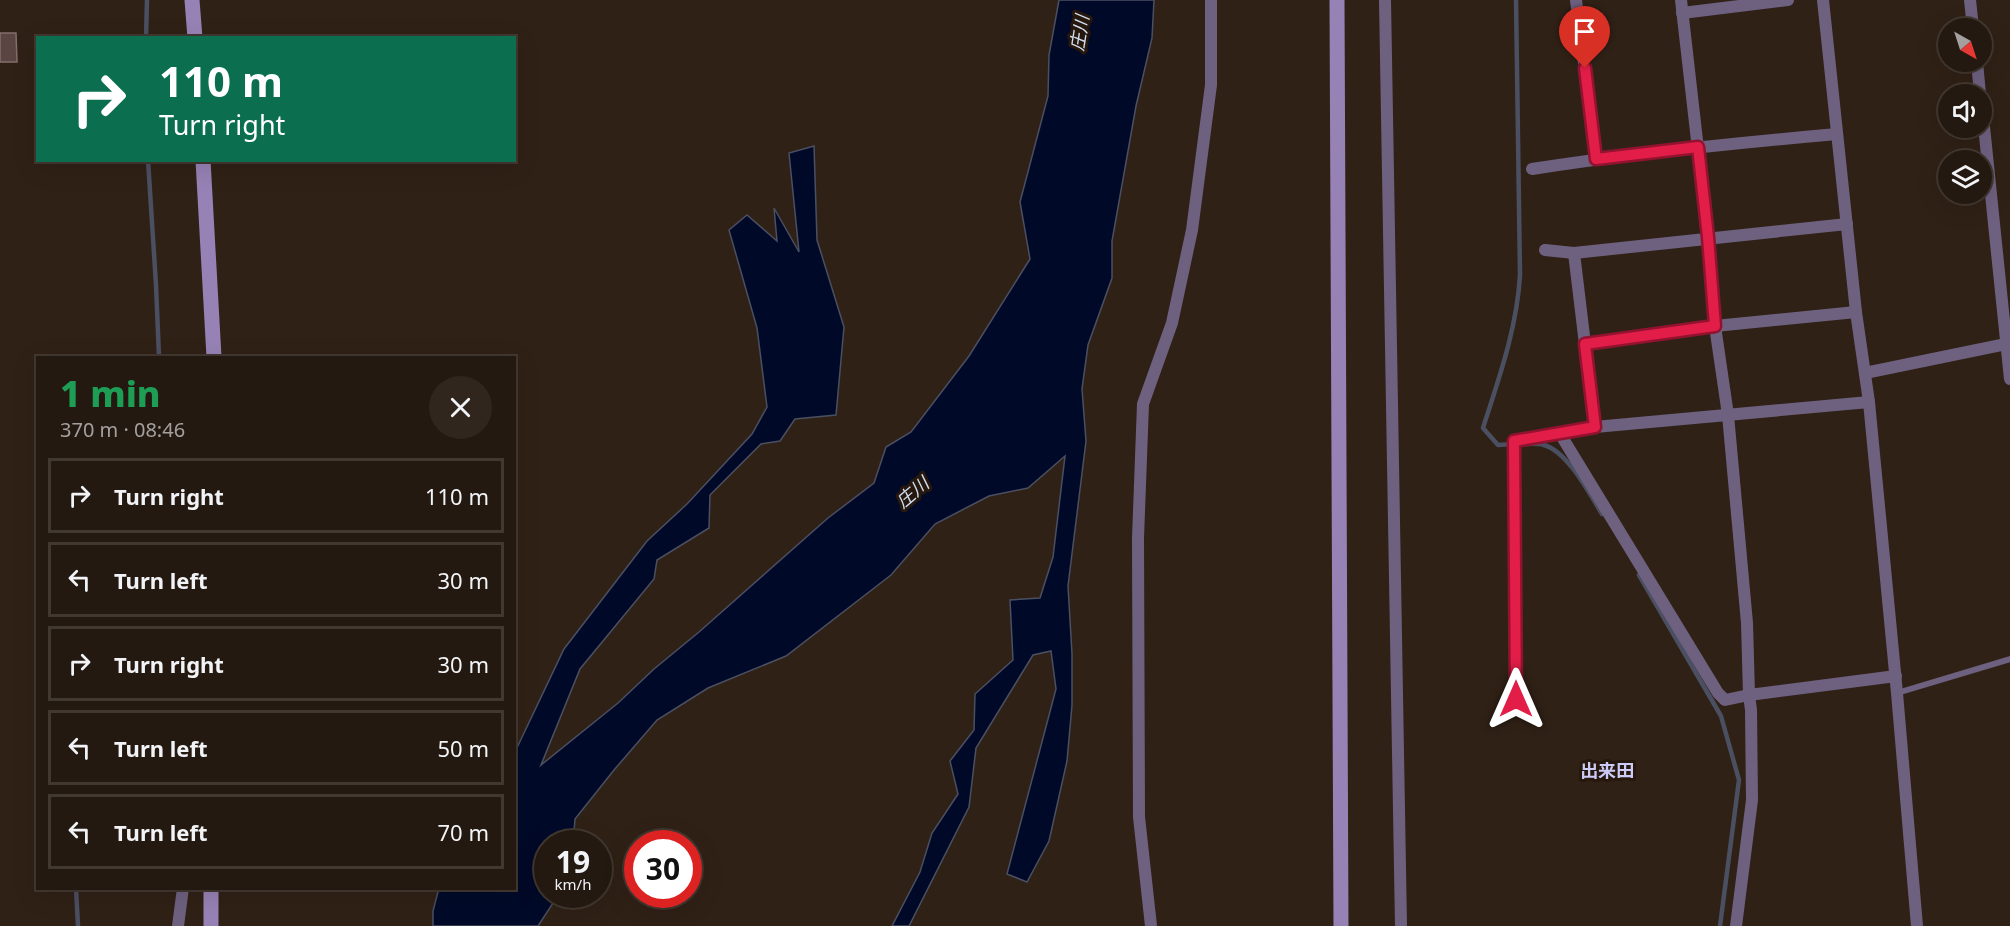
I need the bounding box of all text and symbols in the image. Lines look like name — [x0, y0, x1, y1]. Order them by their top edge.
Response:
pin — [1559, 6, 1610, 68]
water label: 庄川 — [1064, 11, 1094, 53]
icon: arrive — [1568, 15, 1601, 48]
north arrow — [1938, 18, 1992, 72]
map controls — [1938, 18, 1992, 204]
text: 110 m — [159, 52, 283, 109]
icon: right — [60, 60, 138, 138]
button: sound — [1938, 84, 1992, 138]
text: Turn right — [159, 106, 285, 143]
button: layers — [1938, 150, 1992, 204]
text: 1 min — [60, 369, 161, 418]
button: close — [429, 376, 492, 439]
text: 370 m · 08:46 — [60, 416, 185, 443]
water label: 庄川 — [890, 470, 935, 513]
icon: right — [63, 479, 96, 512]
text: Turn right — [114, 481, 224, 511]
text: 110 m — [425, 481, 489, 511]
icon: left — [63, 563, 96, 596]
text: Turn left — [114, 565, 208, 595]
text: 30 m — [438, 565, 489, 595]
icon: right — [63, 647, 96, 680]
text: Turn right — [114, 649, 224, 679]
text: 30 m — [438, 649, 489, 679]
position arrow — [1484, 667, 1548, 731]
icon: left — [63, 731, 96, 764]
text: Turn left — [114, 733, 208, 763]
text: 50 m — [438, 733, 489, 763]
district label: 出来田 — [1580, 758, 1634, 782]
icon: left — [63, 815, 96, 848]
text: Turn left — [114, 817, 208, 847]
text: 70 m — [438, 817, 489, 847]
speed limit sign: 30 — [624, 830, 702, 908]
text: 19 — [556, 841, 590, 882]
text: km/h — [555, 874, 591, 894]

